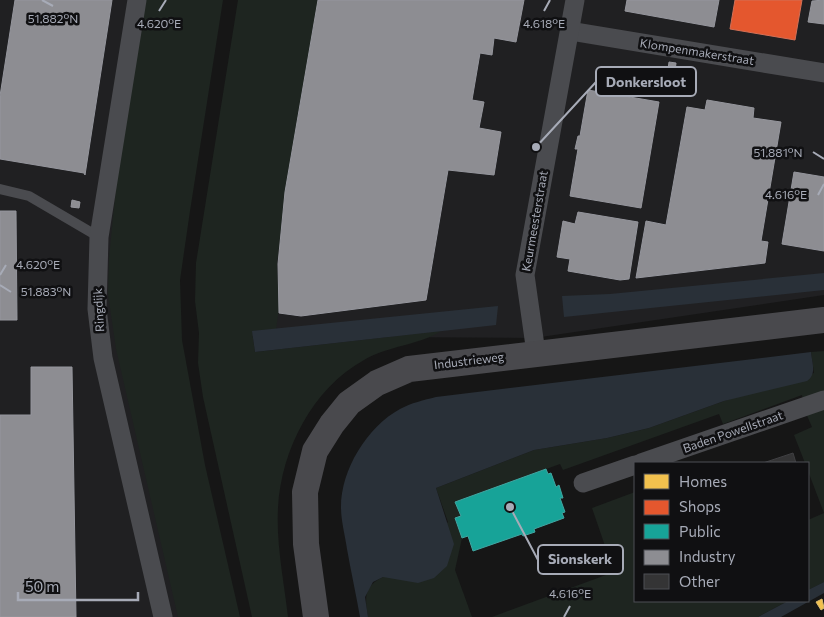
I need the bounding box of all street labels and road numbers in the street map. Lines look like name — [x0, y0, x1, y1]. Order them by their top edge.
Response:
street label: Klompenmakerstraat — [639, 35, 755, 67]
street label: Keurmeesterstraat — [518, 169, 550, 272]
street label: Ringdijk — [90, 287, 106, 332]
street label: Industrieweg — [433, 349, 505, 371]
street label: Baden Powellstraat — [681, 407, 785, 455]

